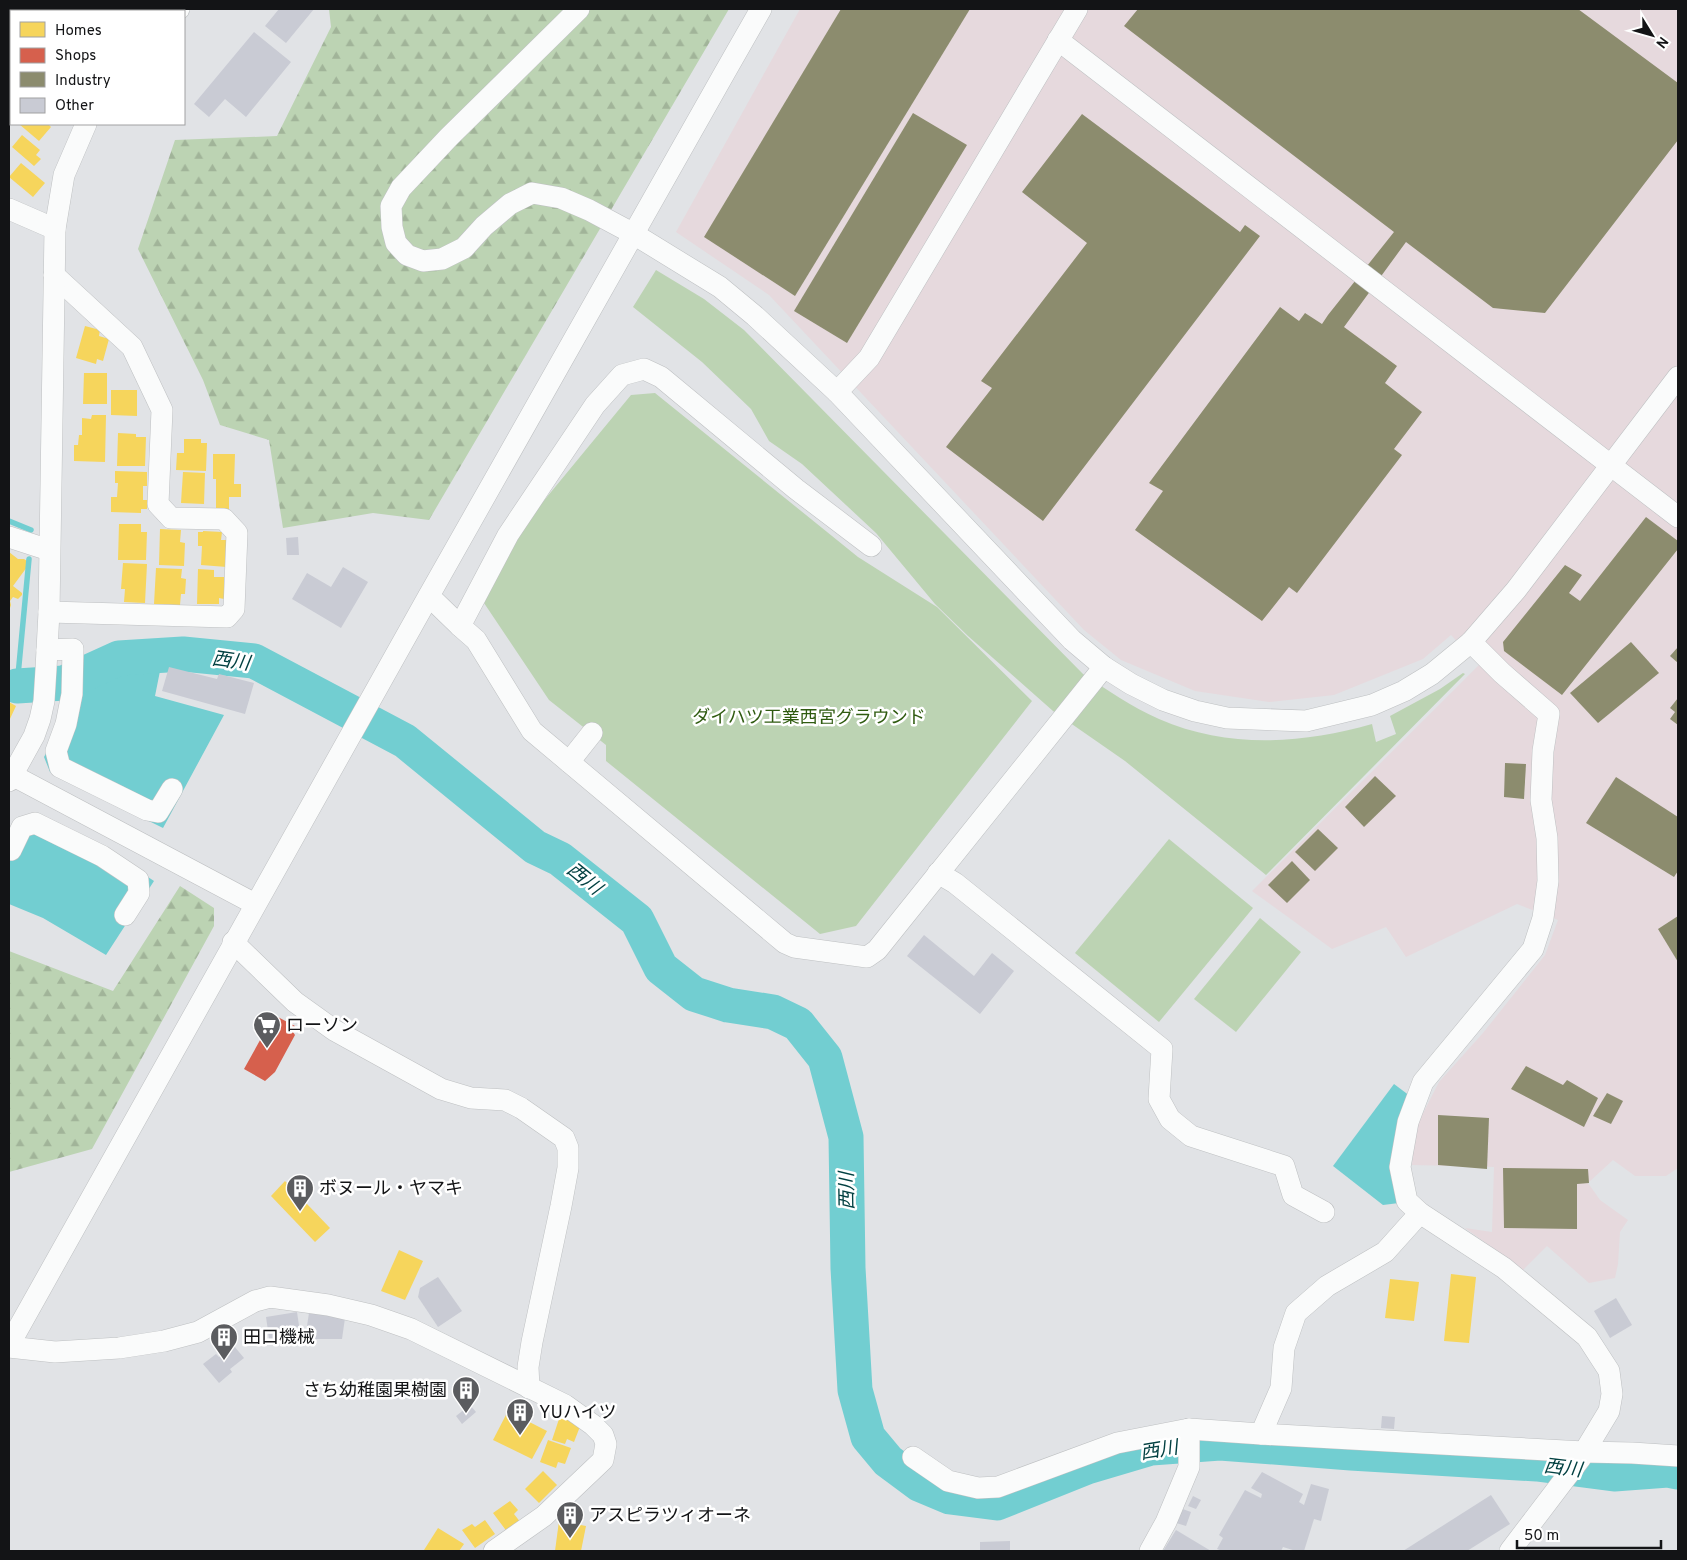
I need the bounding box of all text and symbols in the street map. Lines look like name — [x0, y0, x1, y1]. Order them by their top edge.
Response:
legend — [10, 10, 185, 125]
north arrow — [1627, 10, 1677, 60]
text: Homes — [55, 22, 102, 41]
text: N — [1651, 33, 1671, 51]
text: Shops — [55, 47, 96, 66]
text: Industry — [55, 72, 111, 91]
text: Other — [55, 97, 94, 116]
water label: 西川 — [210, 647, 253, 677]
park label: ダイハツ工業西宮グラウンド — [692, 707, 926, 730]
water label: 西川 — [561, 858, 608, 902]
supermarket icon: ローソン — [252, 1010, 282, 1049]
place label: ローソン — [286, 1015, 358, 1038]
water label: 西川 — [836, 1170, 860, 1210]
building icon: ボヌール・ヤマキ — [285, 1173, 315, 1212]
place label: ボヌール・ヤマキ — [319, 1178, 463, 1201]
building icon: 田口機械 — [209, 1322, 239, 1361]
place label: 田口機械 — [243, 1327, 315, 1350]
building icon: さち幼稚園果樹園 — [451, 1375, 481, 1414]
place label: さち幼稚園果樹園 — [303, 1380, 447, 1403]
building icon: YUハイツ — [505, 1397, 535, 1436]
place label: YUハイツ — [539, 1402, 617, 1425]
water label: 西川 — [1139, 1436, 1182, 1466]
water label: 西川 — [1542, 1455, 1585, 1483]
building icon: アスピラツィオーネ — [555, 1500, 585, 1539]
place label: アスピラツィオーネ — [589, 1505, 751, 1528]
scale bar — [1517, 1518, 1661, 1550]
text: 50 m — [1524, 1527, 1559, 1546]

